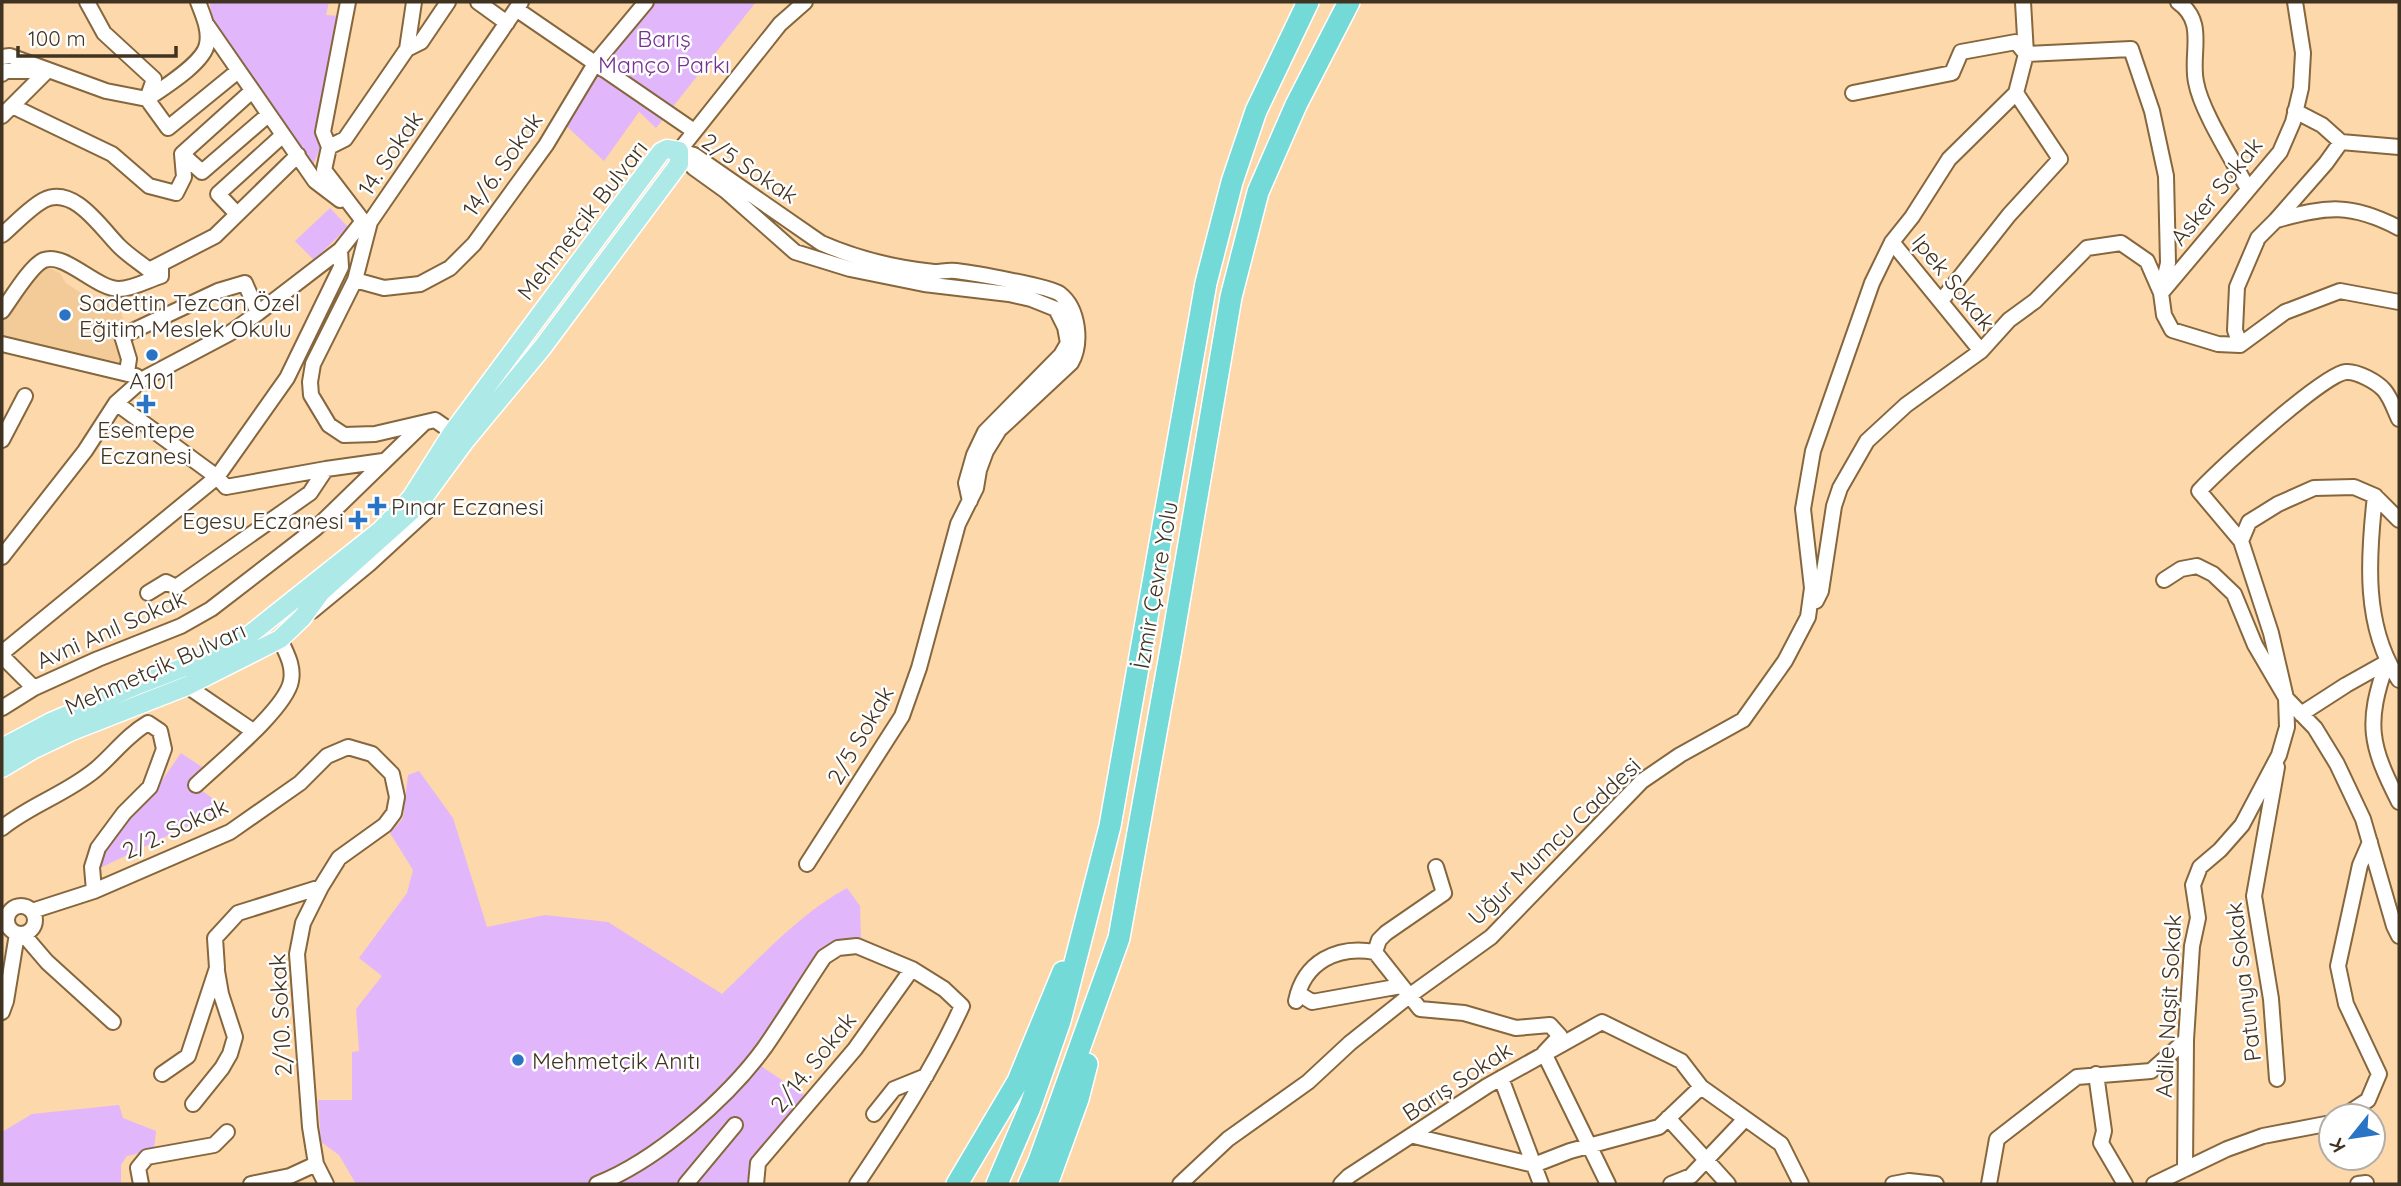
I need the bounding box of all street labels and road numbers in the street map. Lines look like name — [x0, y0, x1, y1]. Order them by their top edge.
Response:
street label: 14. Sokak — [351, 105, 429, 201]
street label: 14/6. Sokak — [456, 106, 548, 222]
street label: 2/5 Sokak — [696, 126, 804, 210]
street label: Asker Sokak — [2164, 131, 2268, 251]
street label: Mehmetçik Bulvarı — [511, 134, 653, 306]
street label: Ipek Sokak — [1906, 228, 2002, 336]
street label: İzmir Çevre Yolu — [1126, 499, 1184, 671]
street label: Avni Anıl Sokak — [32, 583, 190, 675]
street label: Mehmetçik Bulvarı — [60, 615, 250, 721]
street label: 2/5 Sokak — [820, 681, 900, 789]
street label: Uğur Mumcu Caddesi — [1462, 751, 1646, 931]
street label: 2/2. Sokak — [118, 791, 232, 865]
street label: Patunya Sokak — [2219, 901, 2267, 1063]
street label: Adile Naşit Sokak — [2149, 913, 2187, 1099]
street label: 2/10. Sokak — [262, 953, 298, 1077]
street label: 2/14. Sokak — [764, 1006, 862, 1118]
street label: Barış Sokak — [1397, 1035, 1517, 1127]

